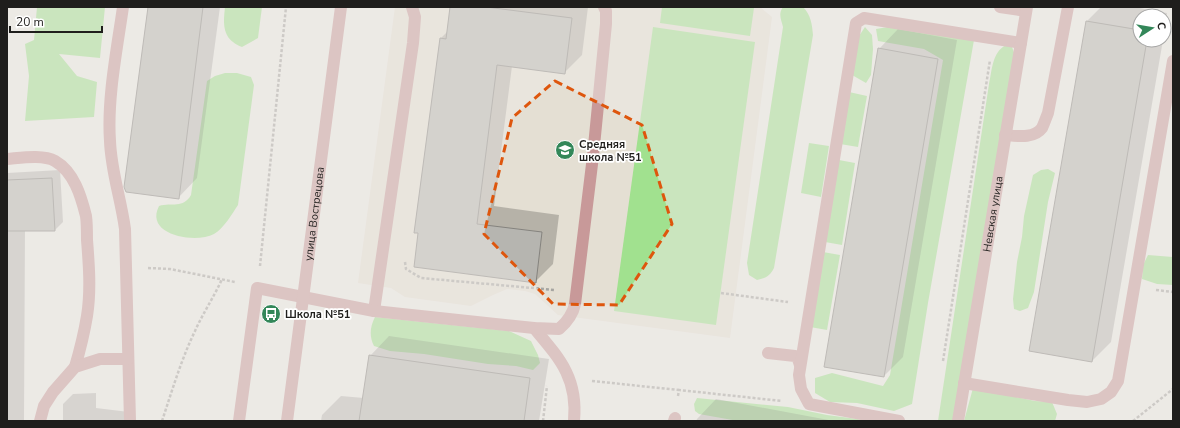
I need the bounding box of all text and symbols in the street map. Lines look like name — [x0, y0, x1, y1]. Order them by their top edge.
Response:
scale bar — [10, 8, 102, 34]
north arrow — [1132, 8, 1172, 48]
text: 20 m — [16, 14, 44, 30]
text: С — [1153, 21, 1170, 32]
place label: Средняя школа №51 — [579, 137, 642, 165]
school or university icon: Средняя школа №51 — [554, 139, 576, 161]
street label: улица Вострецова — [300, 166, 328, 262]
street label: Невская улица — [979, 175, 1006, 253]
bus stop icon: Школа №51 — [260, 303, 282, 325]
place label: Школа №51 — [285, 307, 350, 322]

